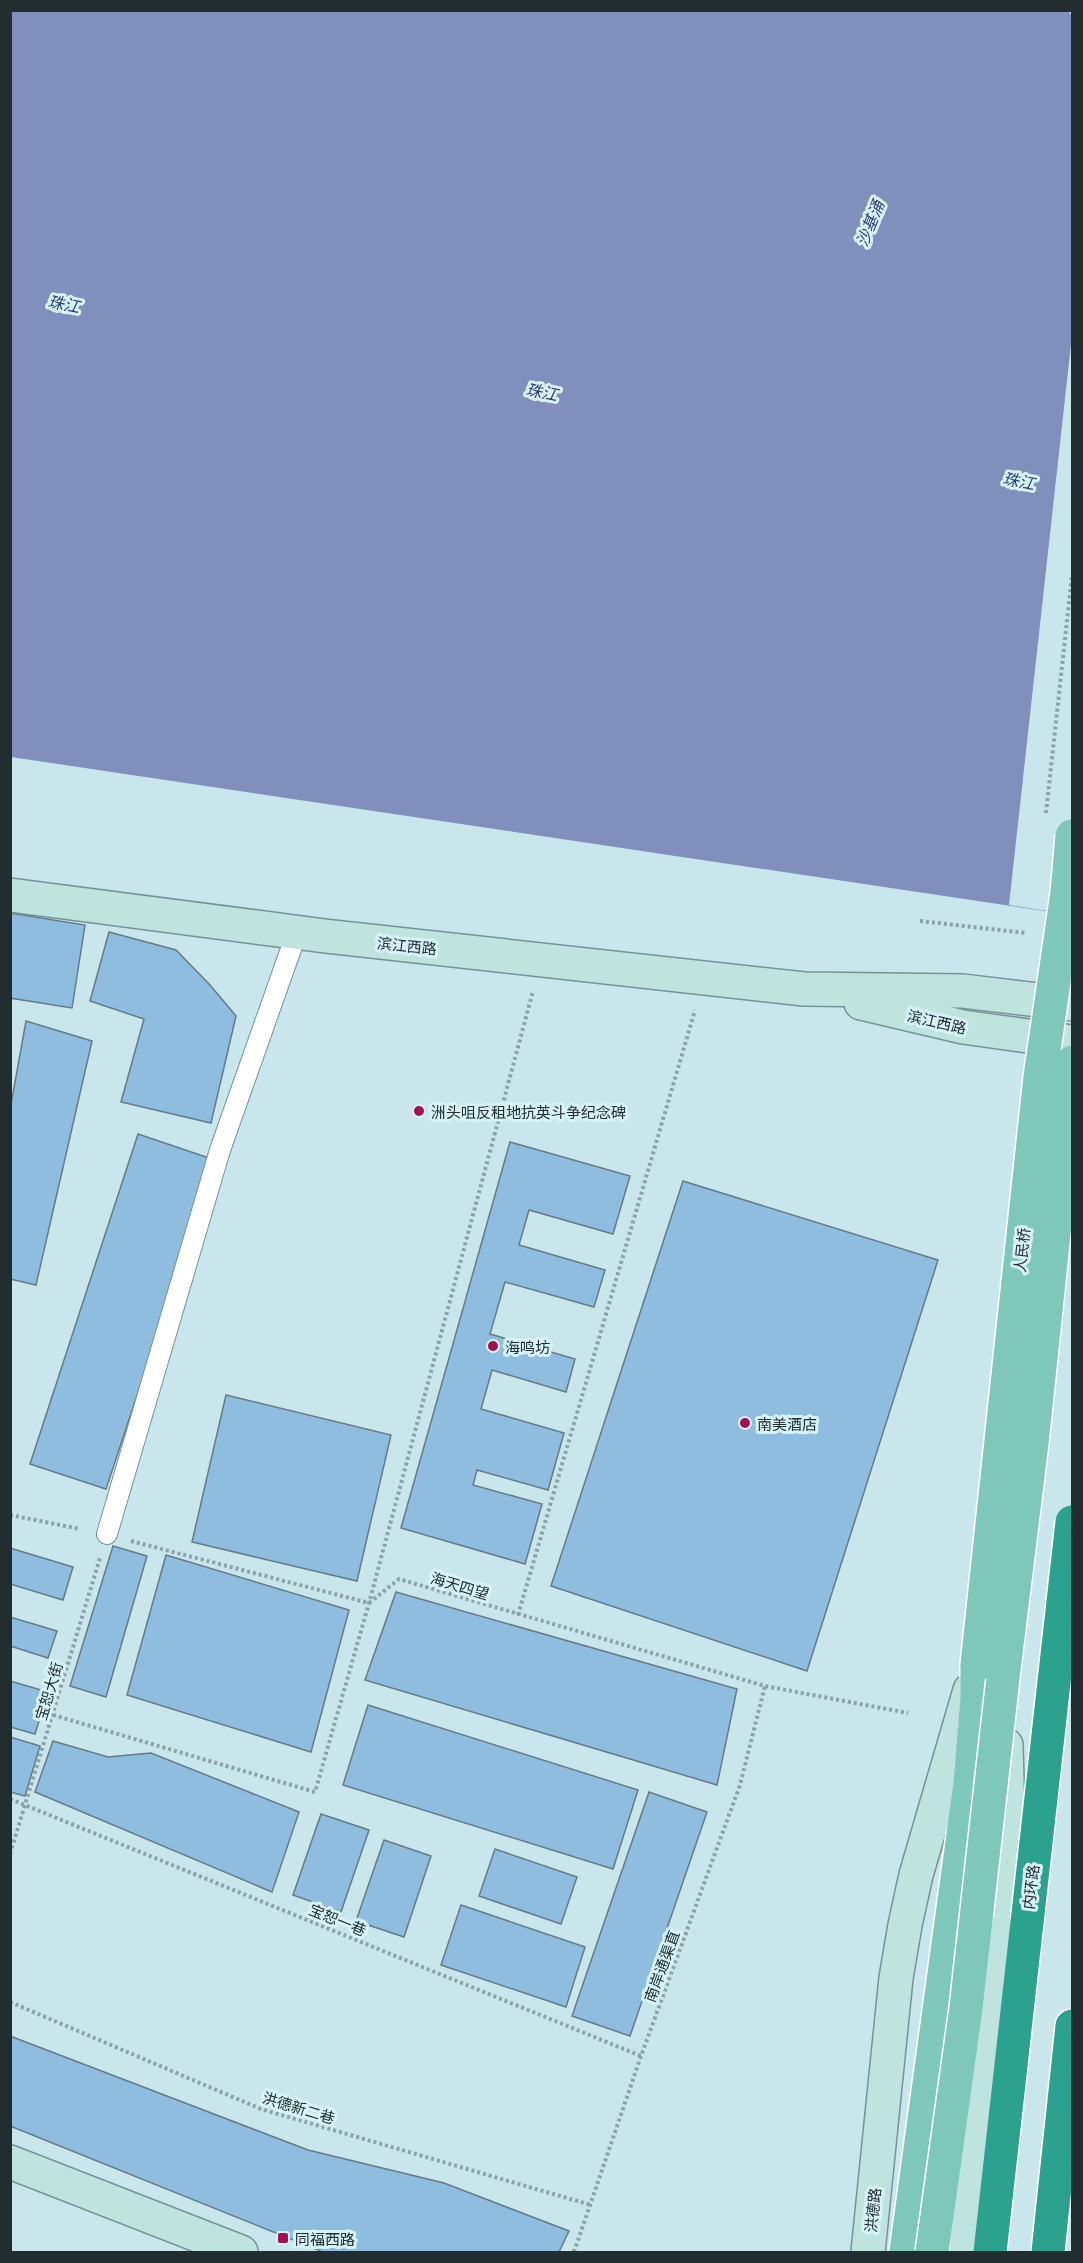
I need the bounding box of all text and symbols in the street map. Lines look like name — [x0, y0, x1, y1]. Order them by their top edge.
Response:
water label: 沙基涌 — [849, 194, 890, 250]
water label: 珠江 — [46, 288, 84, 318]
water label: 珠江 — [524, 376, 562, 406]
water label: 珠江 — [1001, 465, 1039, 495]
street label: 滨江西路 — [376, 930, 438, 960]
street label: 滨江西路 — [905, 1003, 969, 1039]
place label: 洲头咀反租地抗英斗争纪念碑 — [431, 1100, 626, 1123]
marker: 洲头咀反租地抗英斗争纪念碑 — [412, 1104, 426, 1118]
street label: 人民桥 — [1007, 1226, 1035, 1274]
place label: 海鸣坊 — [505, 1335, 550, 1358]
marker: 海鸣坊 — [486, 1339, 500, 1353]
place label: 南美酒店 — [757, 1412, 817, 1435]
marker: 南美酒店 — [738, 1416, 752, 1430]
street label: 海天四望 — [428, 1565, 492, 1605]
street label: 宝恕大街 — [28, 1659, 68, 1723]
street label: 内环路 — [1016, 1863, 1044, 1911]
street label: 宝恕一巷 — [306, 1897, 370, 1941]
street label: 南岸通渠直 — [637, 1927, 685, 2005]
street label: 洪德新二巷 — [260, 2085, 338, 2129]
street label: 洪德路 — [858, 2186, 886, 2234]
place label: 同福西路 — [295, 2227, 355, 2250]
marker: 同福西路 — [276, 2231, 290, 2245]

